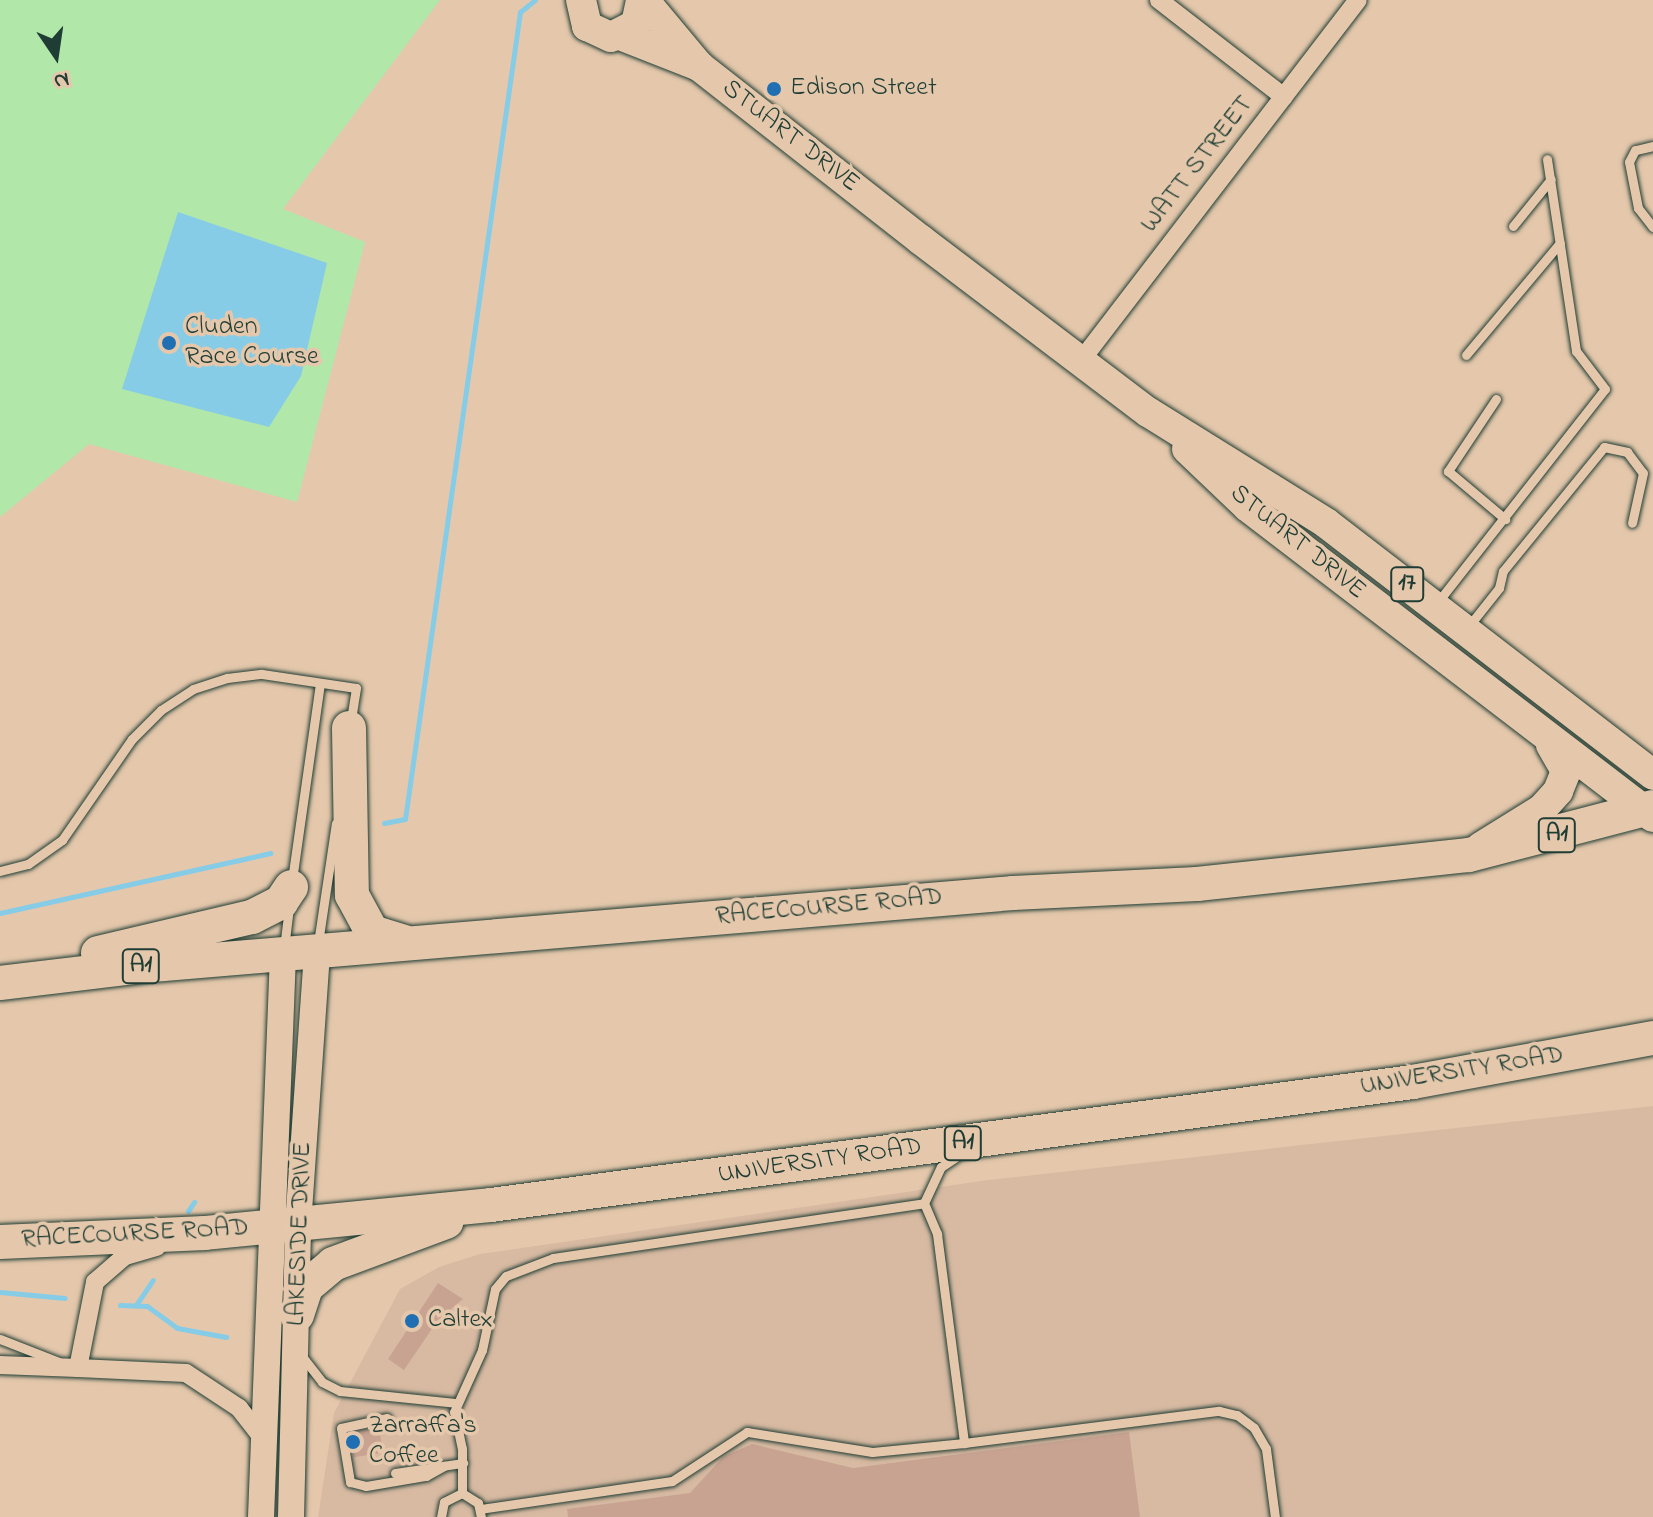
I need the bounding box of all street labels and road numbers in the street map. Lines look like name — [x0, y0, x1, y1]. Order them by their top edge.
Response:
street label: STUART DRIVE — [715, 74, 865, 200]
street label: WATT STREET — [1135, 90, 1261, 240]
street label: STUART DRIVE — [1223, 479, 1371, 607]
road number: 17 — [1389, 564, 1425, 604]
road number: A1 — [1537, 815, 1577, 855]
street label: RACECOURSE ROAD — [714, 883, 944, 933]
road number: A1 — [121, 946, 161, 986]
street label: UNIVERSITY ROAD — [1358, 1041, 1566, 1103]
road number: A1 — [943, 1123, 983, 1163]
street label: UNIVERSITY ROAD — [716, 1132, 924, 1192]
street label: LAKESIDE DRIVE — [282, 1141, 320, 1327]
street label: RACECOURSE ROAD — [21, 1213, 249, 1257]

